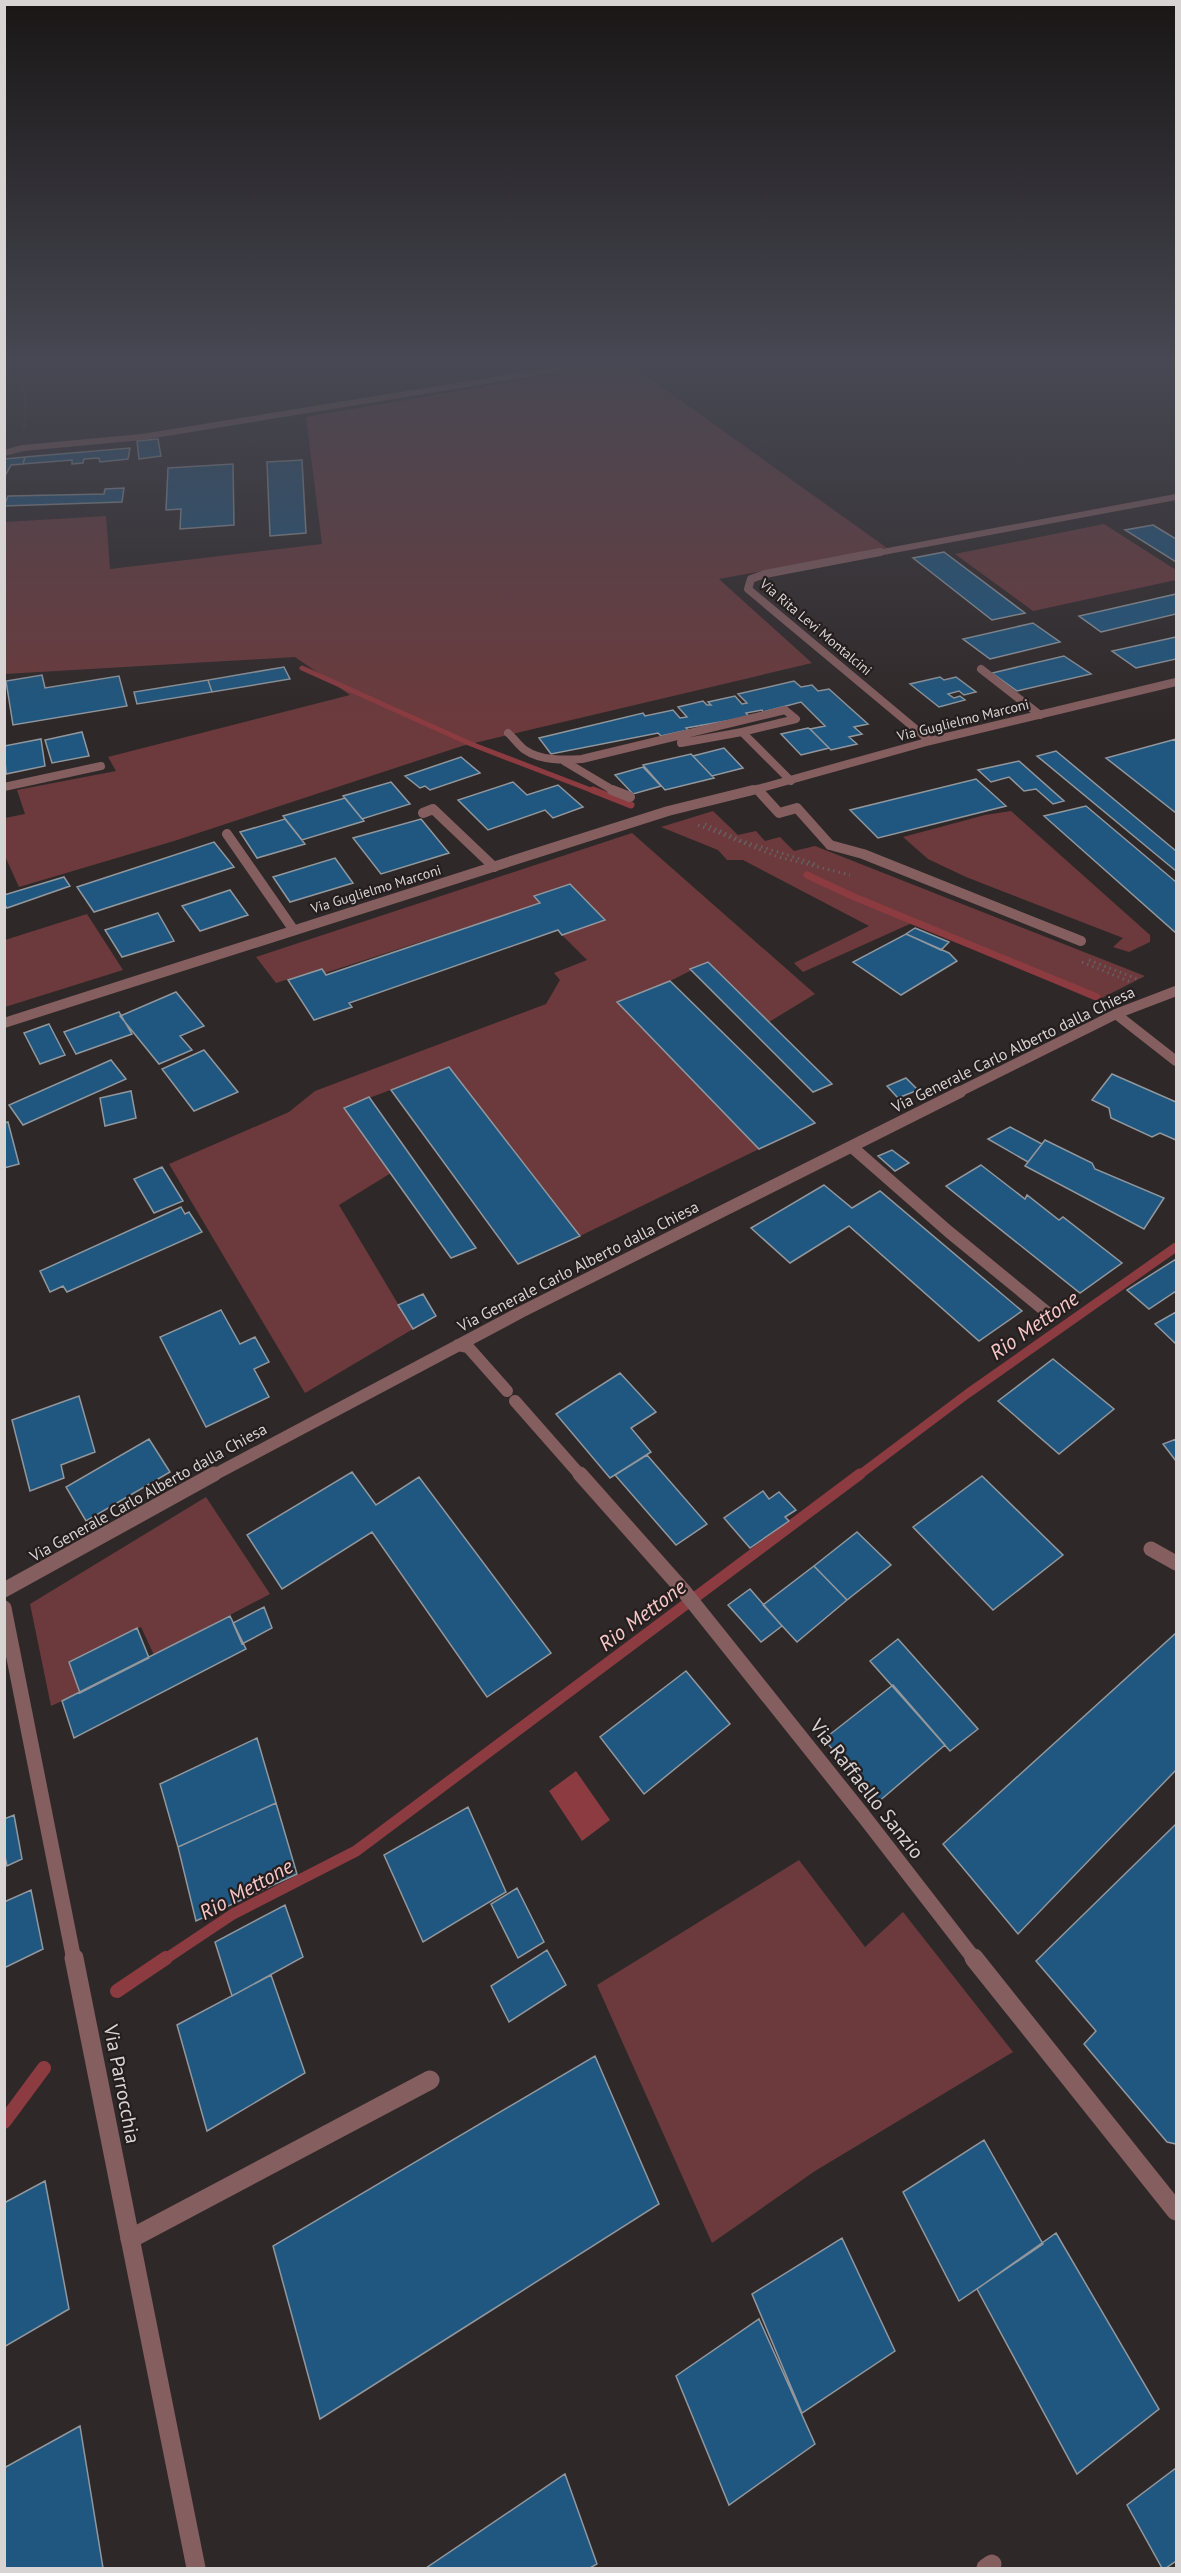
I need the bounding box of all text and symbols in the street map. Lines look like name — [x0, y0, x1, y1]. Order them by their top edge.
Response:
street label: Via Rita Levi Montalcini — [756, 574, 876, 679]
street label: Via Guglielmo Marconi — [894, 695, 1031, 745]
street label: Via Guglielmo Marconi — [308, 861, 443, 918]
street label: Via Generale Carlo Alberto dalla Chiesa — [887, 981, 1138, 1117]
street label: Via Generale Carlo Alberto dalla Chiesa — [453, 1196, 702, 1336]
water label: Rio Mettone — [984, 1284, 1084, 1366]
street label: Via Generale Carlo Alberto dalla Chiesa — [25, 1418, 270, 1566]
water label: Rio Mettone — [593, 1573, 691, 1657]
street label: Via Raffaello Sanzio — [804, 1713, 930, 1864]
water label: Rio Mettone — [194, 1852, 298, 1926]
street label: Via Parrocchia — [98, 2021, 146, 2146]

